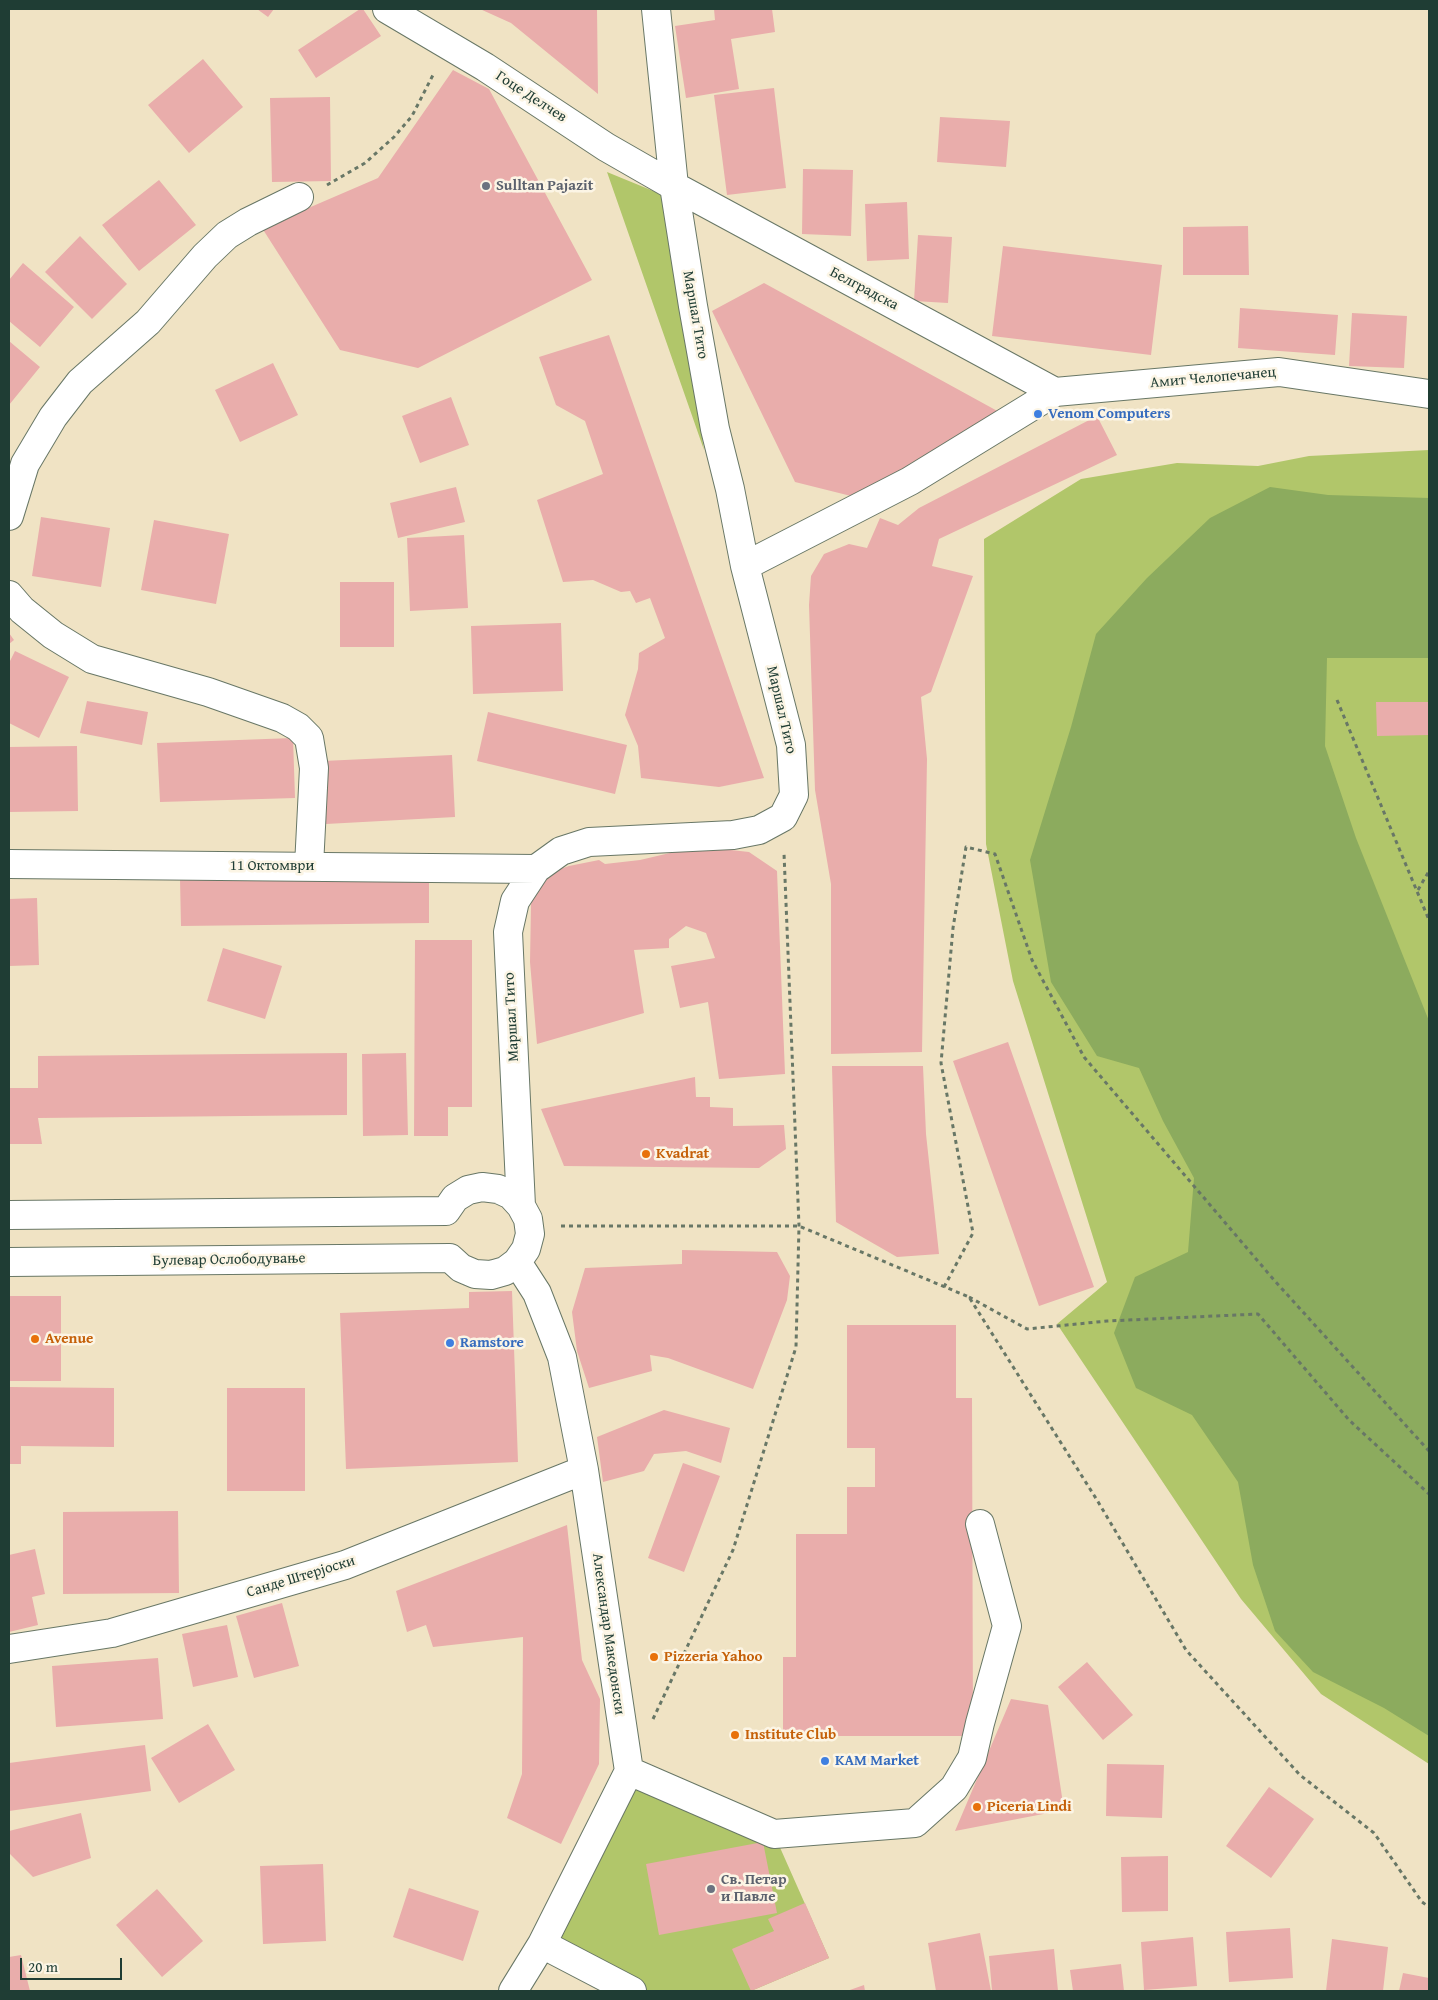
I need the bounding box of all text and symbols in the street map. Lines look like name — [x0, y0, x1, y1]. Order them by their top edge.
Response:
street label: Гоце Делчев — [492, 67, 570, 127]
place label: Sulltan Pajazit — [496, 177, 593, 195]
marker: Sulltan Pajazit — [480, 180, 492, 192]
street label: Белградска — [827, 263, 901, 315]
street label: Маршал Тито — [678, 269, 712, 361]
street label: Амит Челопечанец — [1149, 364, 1277, 392]
place label: Venom Computers — [1048, 405, 1170, 423]
marker: Venom Computers — [1032, 408, 1044, 420]
street label: Маршал Тито — [762, 664, 800, 756]
street label: 11 Октомври — [230, 857, 314, 875]
street label: Маршал Тито — [501, 972, 523, 1062]
place label: Kvadrat — [656, 1145, 709, 1163]
marker: Kvadrat — [640, 1148, 652, 1160]
street label: Булевар Ослободување — [152, 1250, 306, 1270]
place label: Avenue — [45, 1330, 93, 1348]
marker: Avenue — [29, 1333, 41, 1345]
place label: Ramstore — [460, 1334, 524, 1352]
marker: Ramstore — [444, 1337, 456, 1349]
street label: Санде Штерјоски — [245, 1552, 357, 1602]
street label: Александар Македонски — [588, 1552, 628, 1716]
place label: Pizzeria Yahoo — [664, 1648, 762, 1666]
marker: Pizzeria Yahoo — [648, 1651, 660, 1663]
place label: Institute Club — [745, 1726, 836, 1744]
marker: Institute Club — [729, 1729, 741, 1741]
place label: KAM Market — [835, 1752, 919, 1770]
marker: KAM Market — [819, 1755, 831, 1767]
place label: Piceria Lindi — [987, 1798, 1072, 1816]
marker: Piceria Lindi — [971, 1801, 983, 1813]
place label: Св. Петар и Павле — [721, 1871, 787, 1906]
marker: Св. Петар и Павле — [705, 1883, 717, 1895]
scale bar — [22, 1948, 125, 1980]
text: 20 m — [28, 1956, 58, 1977]

